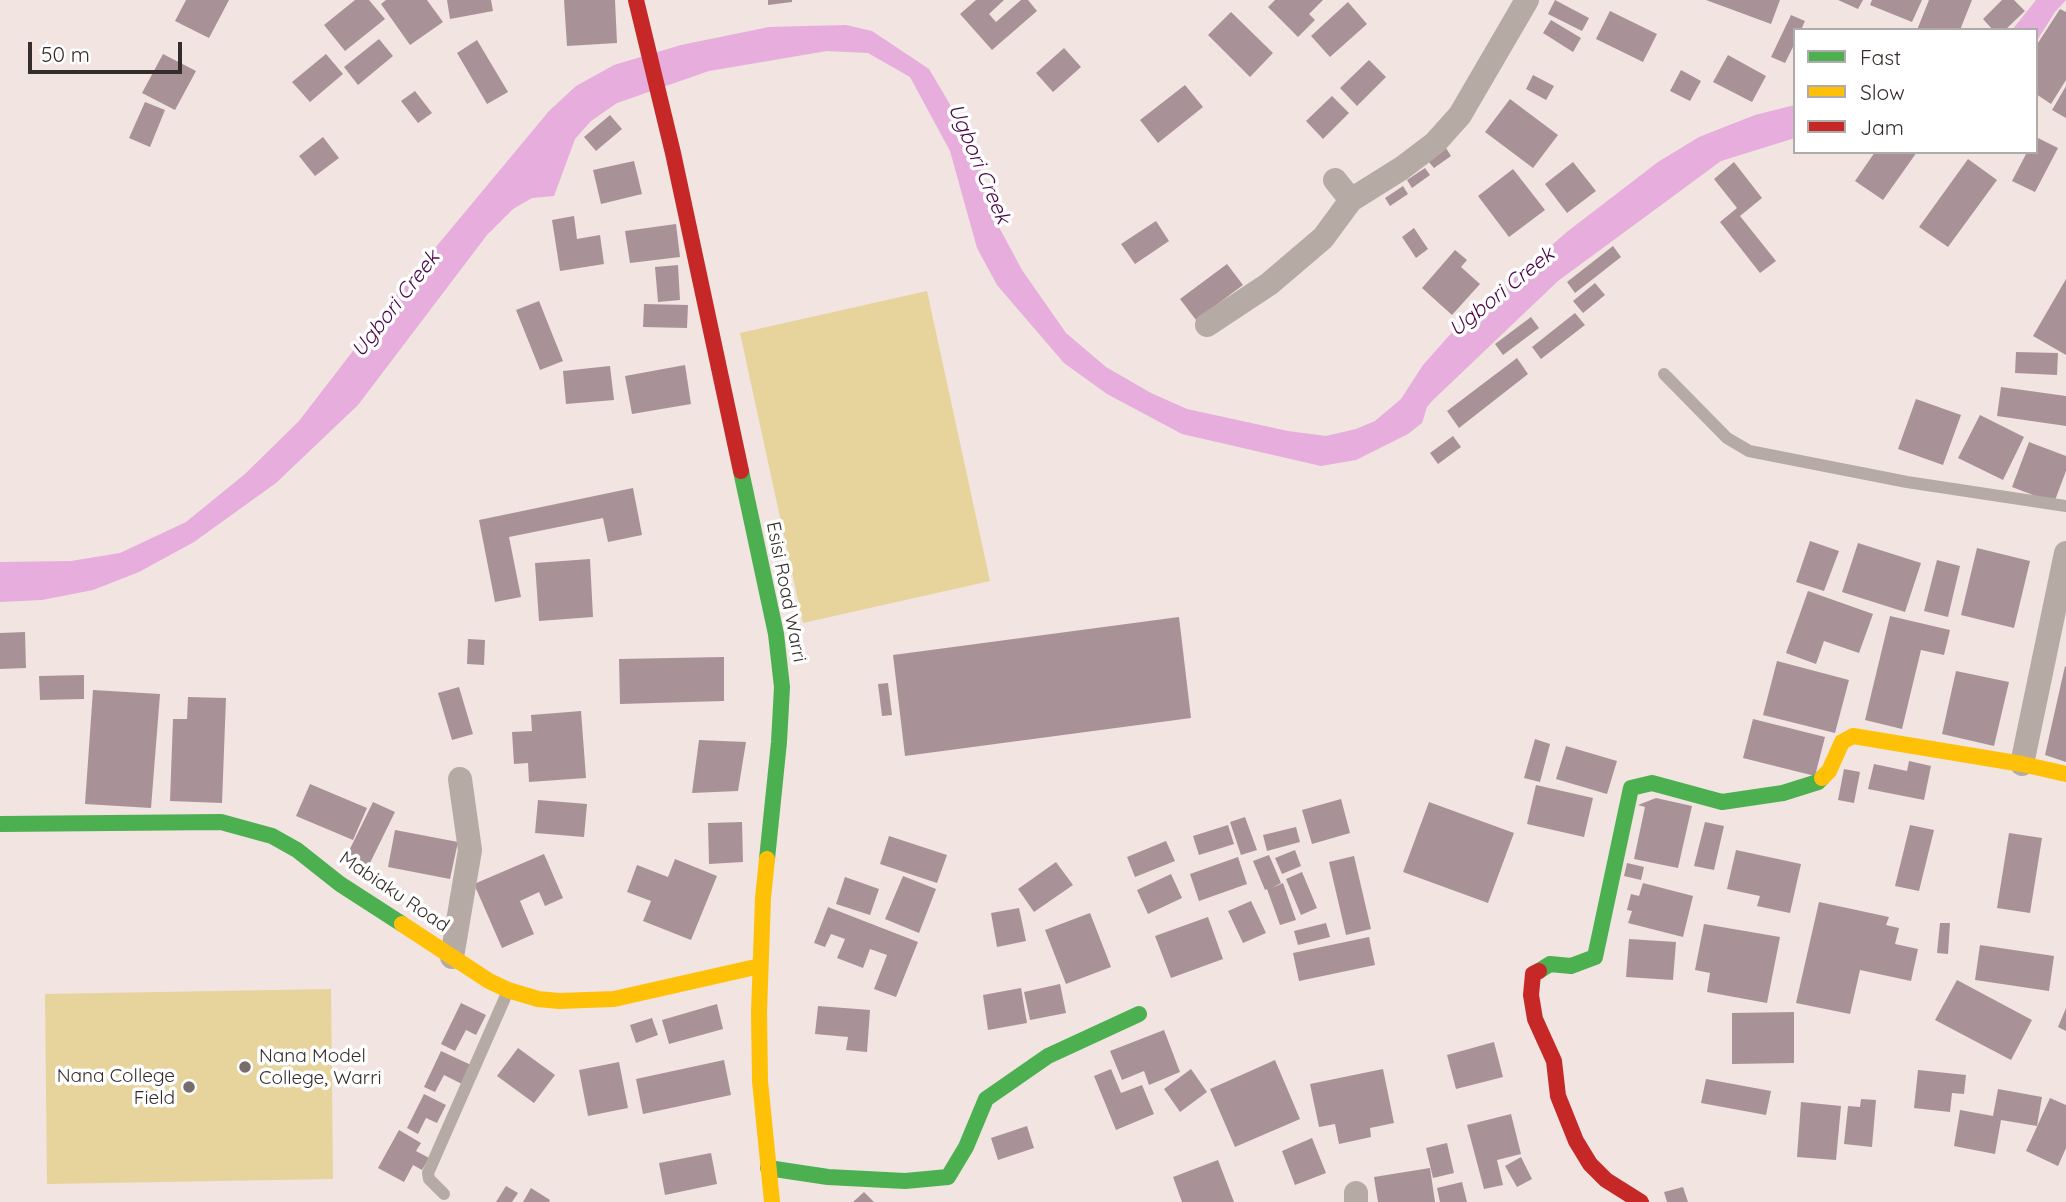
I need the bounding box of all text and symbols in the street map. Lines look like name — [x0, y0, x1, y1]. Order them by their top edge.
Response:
scale bar — [32, 28, 186, 72]
legend — [1793, 28, 2038, 154]
text: 50 m — [41, 41, 90, 67]
text: Fast — [1860, 44, 1901, 70]
text: Slow — [1860, 79, 1905, 105]
water label: Ugbori Creek — [942, 100, 1016, 228]
text: Jam — [1860, 114, 1904, 140]
water label: Ugbori Creek — [1444, 242, 1560, 342]
water label: Ugbori Creek — [347, 246, 445, 362]
street label: Esisi Road Warri — [761, 520, 811, 664]
street label: Mabiaku Road — [335, 847, 453, 937]
place label: Nana Model College, Warri — [259, 1045, 382, 1089]
marker: Nana Model College, Warri — [237, 1059, 253, 1075]
place label: Nana College Field — [57, 1065, 175, 1109]
marker: Nana College Field — [181, 1079, 197, 1095]

